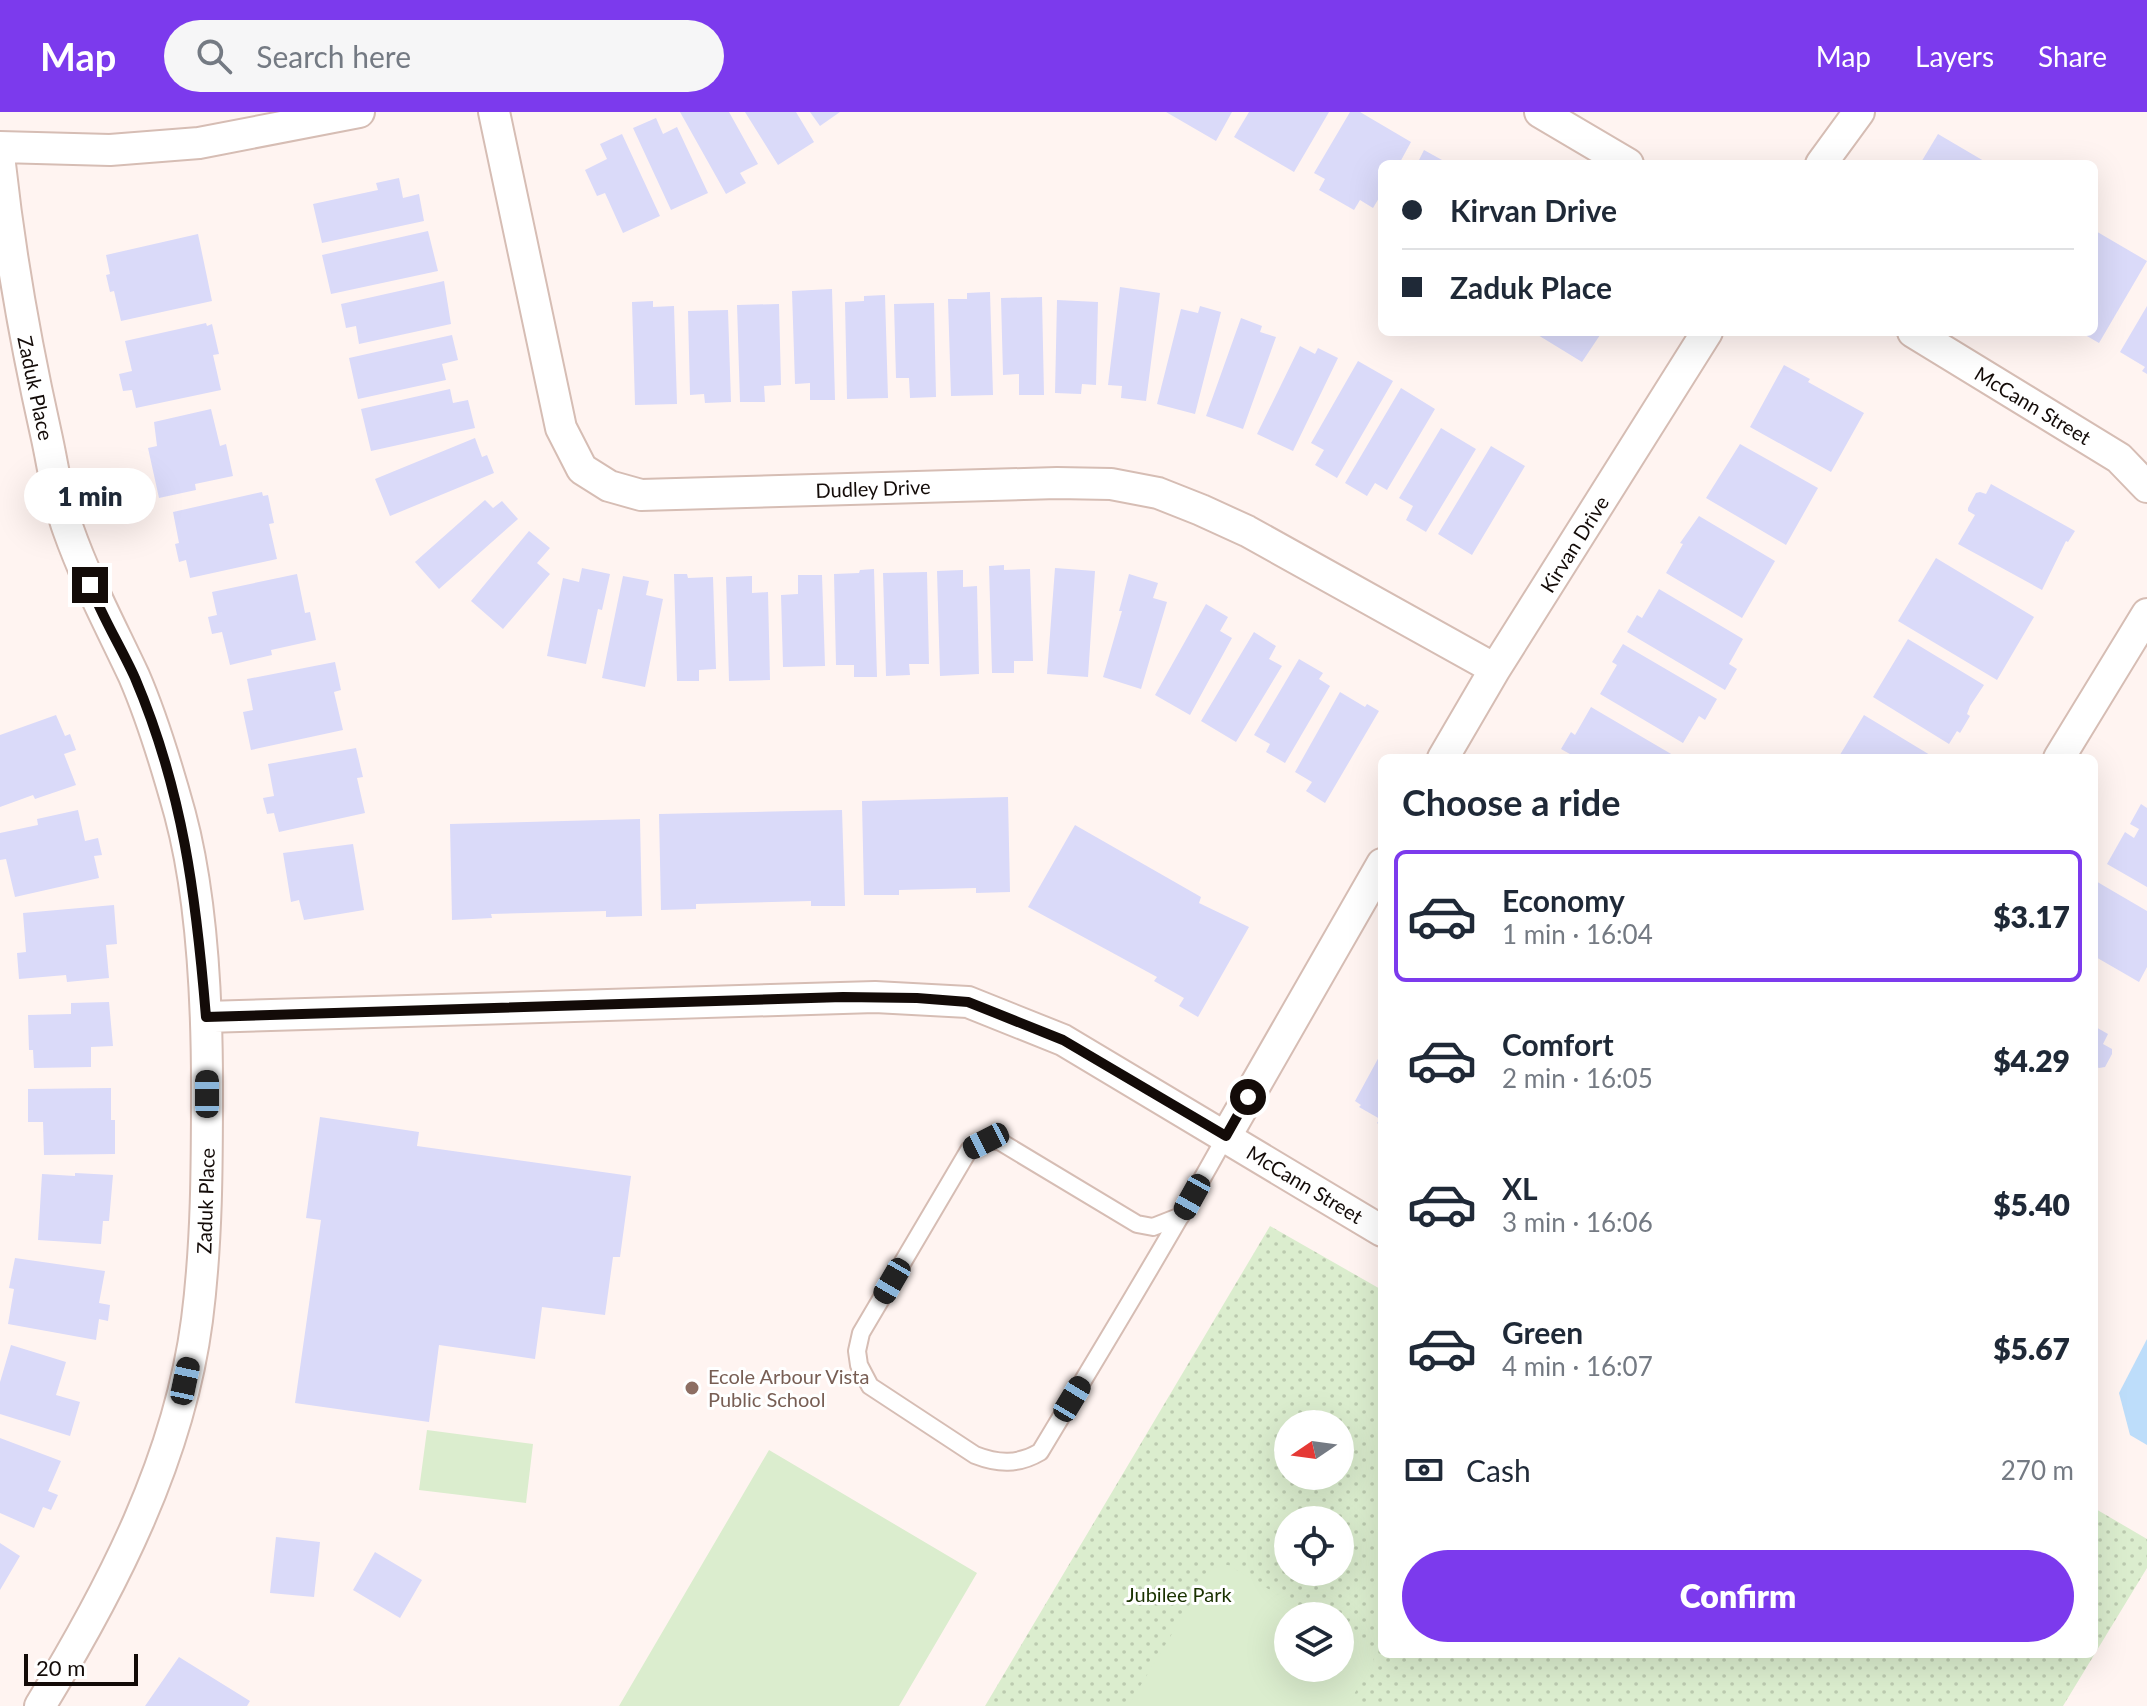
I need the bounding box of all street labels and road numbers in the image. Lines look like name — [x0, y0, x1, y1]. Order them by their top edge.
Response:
street label: Zaduk Place — [13, 334, 59, 442]
street label: McCann Street — [1971, 361, 2095, 449]
street label: Dudley Drive — [815, 474, 931, 502]
street label: Kirvan Drive — [1535, 491, 1613, 597]
street label: McCann Street — [1243, 1140, 1367, 1228]
street label: Zaduk Place — [191, 1148, 219, 1254]

